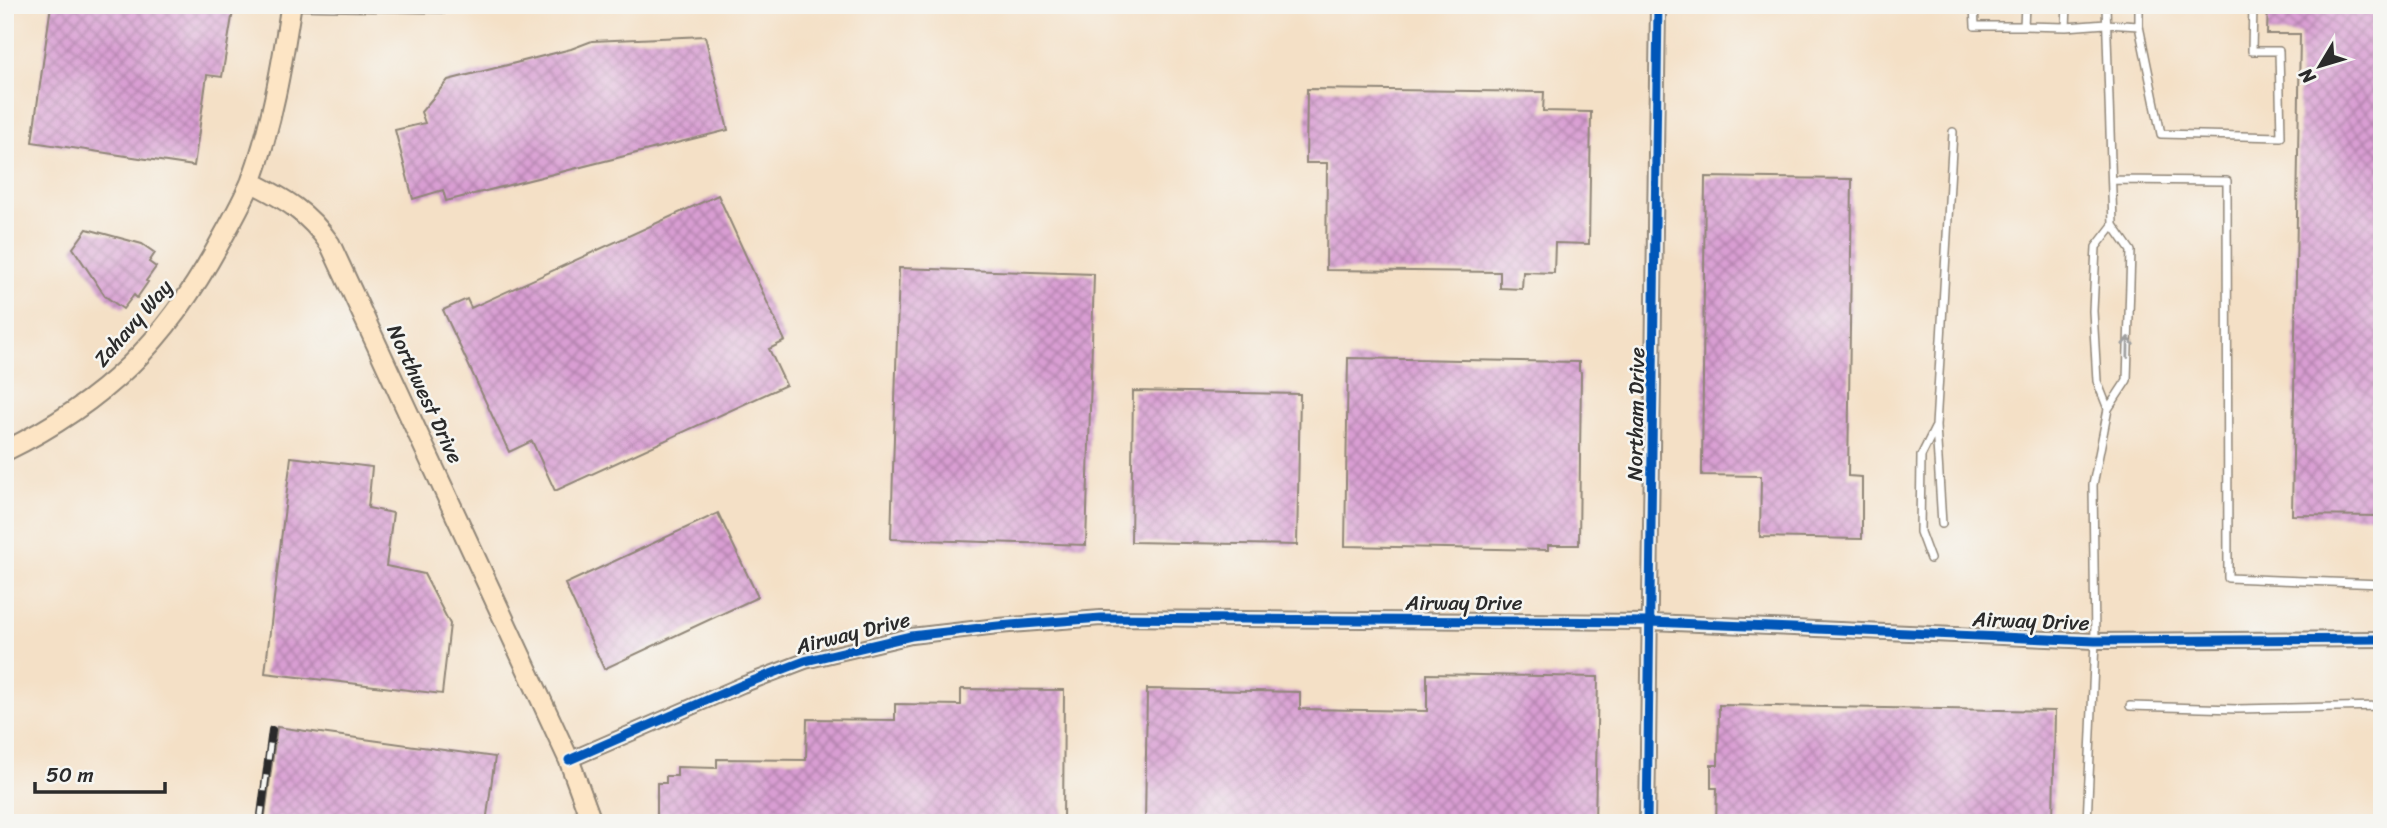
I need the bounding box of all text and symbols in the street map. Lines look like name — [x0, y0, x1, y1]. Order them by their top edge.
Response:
north arrow — [2286, 32, 2356, 102]
text: N — [2289, 60, 2325, 92]
street label: Zahavy Way — [84, 270, 183, 376]
street label: Northwest Drive — [376, 318, 474, 470]
one-way arrow — [2121, 335, 2135, 358]
street label: Northam Drive — [1616, 347, 1656, 481]
street label: Airway Drive — [1405, 584, 1523, 622]
street label: Airway Drive — [791, 600, 915, 666]
street label: Airway Drive — [1971, 600, 2090, 642]
scale bar — [35, 751, 164, 795]
text: 50 m — [46, 756, 94, 794]

